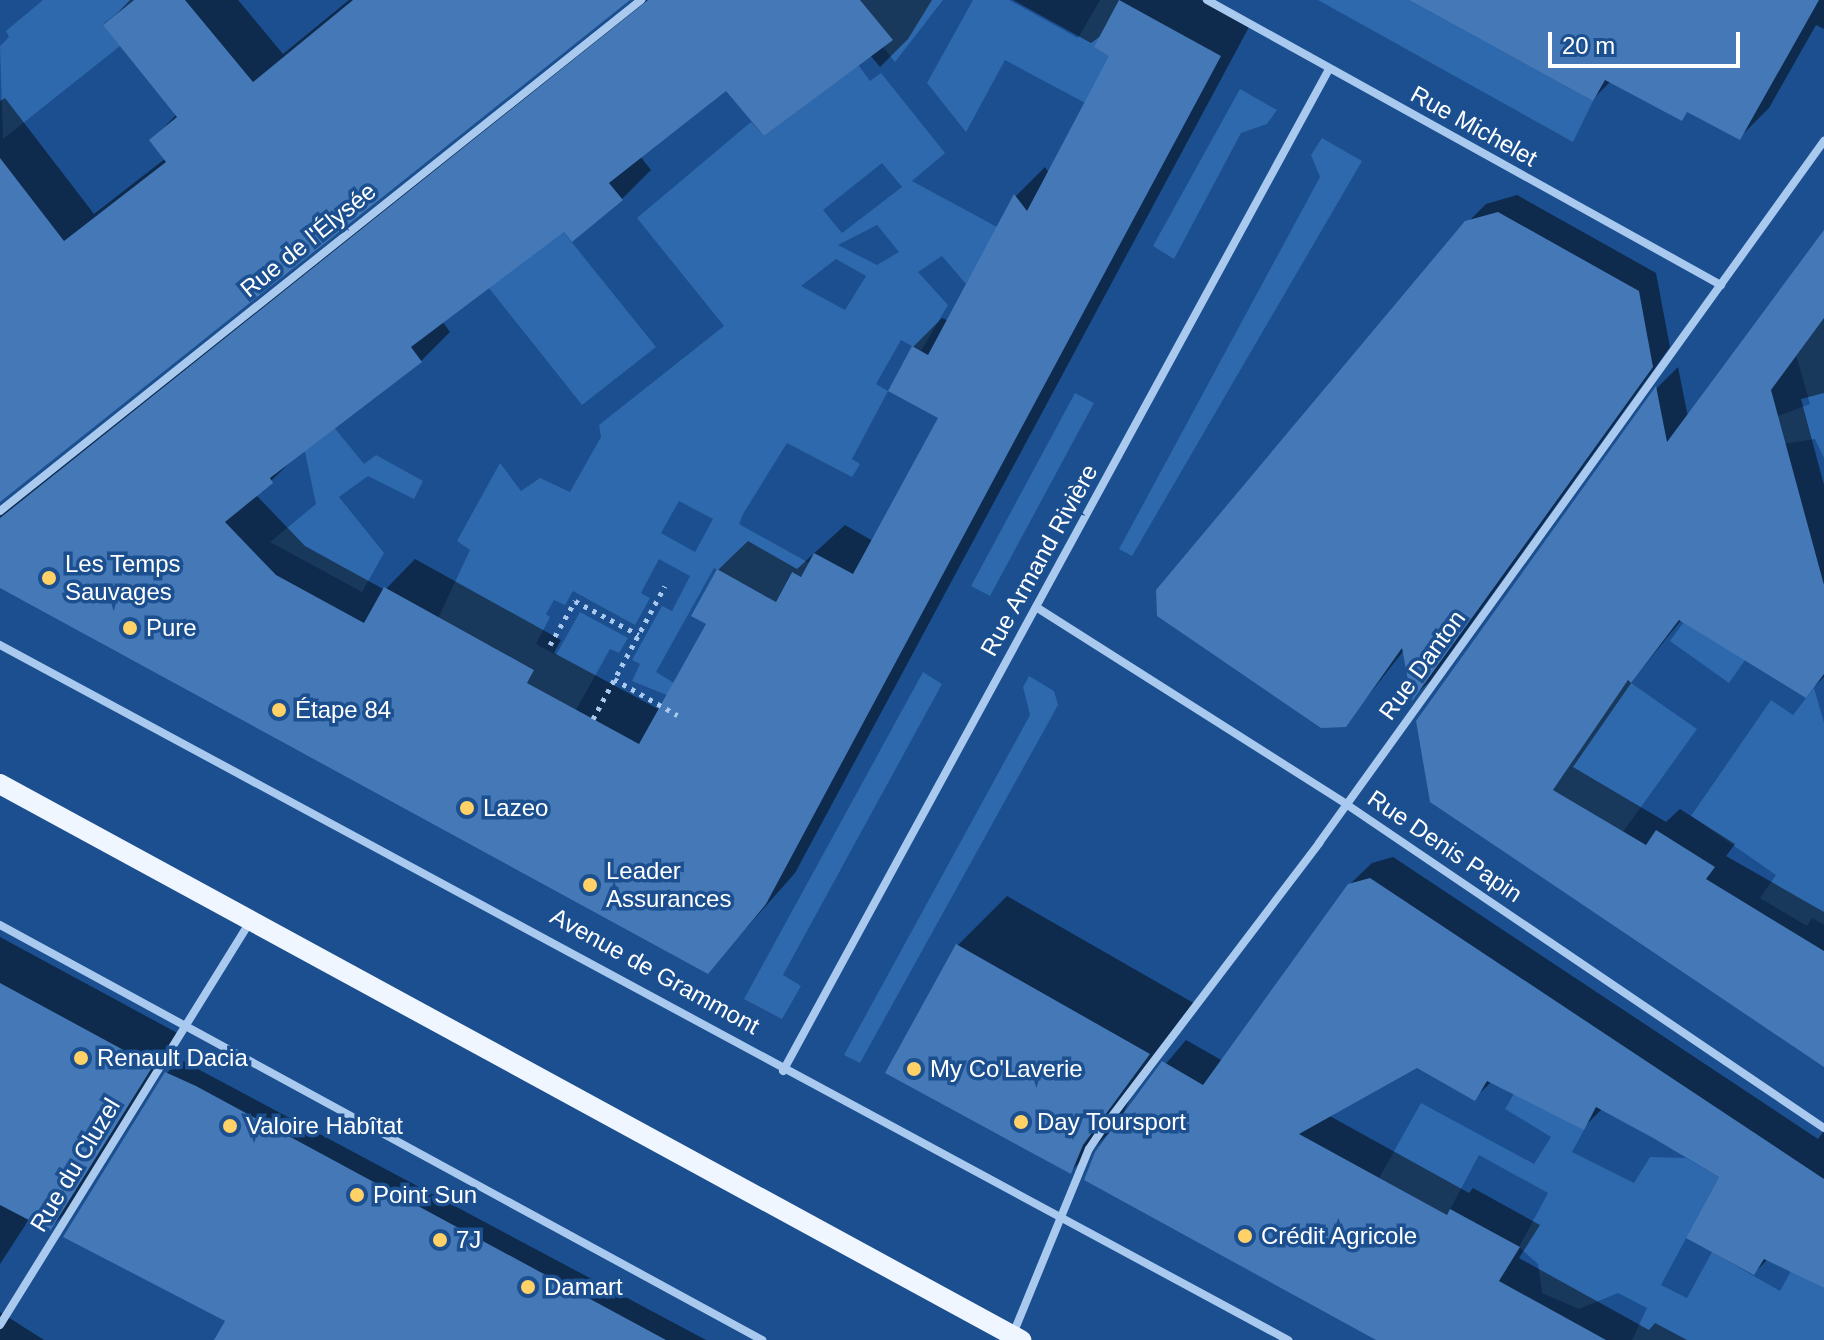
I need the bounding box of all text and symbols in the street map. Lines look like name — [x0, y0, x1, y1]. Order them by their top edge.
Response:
scale bar — [1552, 16, 1744, 66]
text: 20 m — [1562, 32, 1615, 59]
street label: Rue Michelet — [1406, 79, 1542, 173]
street label: Rue de l'Élysée — [234, 177, 382, 303]
street label: Rue Armand Rivière — [974, 459, 1104, 661]
place label: Les Temps Sauvages — [65, 550, 181, 606]
marker: Les Temps Sauvages — [40, 569, 58, 587]
street label: Rue Danton — [1373, 605, 1471, 725]
place label: Pure — [146, 614, 197, 642]
marker: Pure — [121, 619, 139, 637]
place label: Étape 84 — [295, 696, 391, 724]
marker: Étape 84 — [270, 701, 288, 719]
street label: Rue Denis Papin — [1362, 784, 1528, 908]
place label: Lazeo — [483, 794, 548, 822]
marker: Lazeo — [458, 799, 476, 817]
place label: Leader Assurances — [606, 857, 731, 913]
marker: Leader Assurances — [581, 876, 599, 894]
street label: Avenue de Grammont — [546, 902, 764, 1040]
place label: Renault Dacia — [97, 1044, 248, 1072]
marker: Renault Dacia — [72, 1049, 90, 1067]
place label: My Co'Laverie — [930, 1055, 1083, 1083]
marker: My Co'Laverie — [905, 1060, 923, 1078]
street label: Rue du Cluzel — [24, 1093, 126, 1237]
place label: Day Toursport — [1037, 1108, 1186, 1136]
place label: Valoire Habîtat — [246, 1112, 403, 1140]
marker: Day Toursport — [1012, 1113, 1030, 1131]
marker: Valoire Habîtat — [221, 1117, 239, 1135]
place label: Point Sun — [373, 1181, 477, 1209]
marker: Point Sun — [348, 1186, 366, 1204]
place label: Crédit Agricole — [1261, 1222, 1418, 1250]
place label: 7J — [456, 1226, 481, 1254]
marker: Crédit Agricole — [1236, 1227, 1254, 1245]
marker: 7J — [431, 1231, 449, 1249]
place label: Damart — [544, 1273, 623, 1301]
marker: Damart — [519, 1278, 537, 1296]

